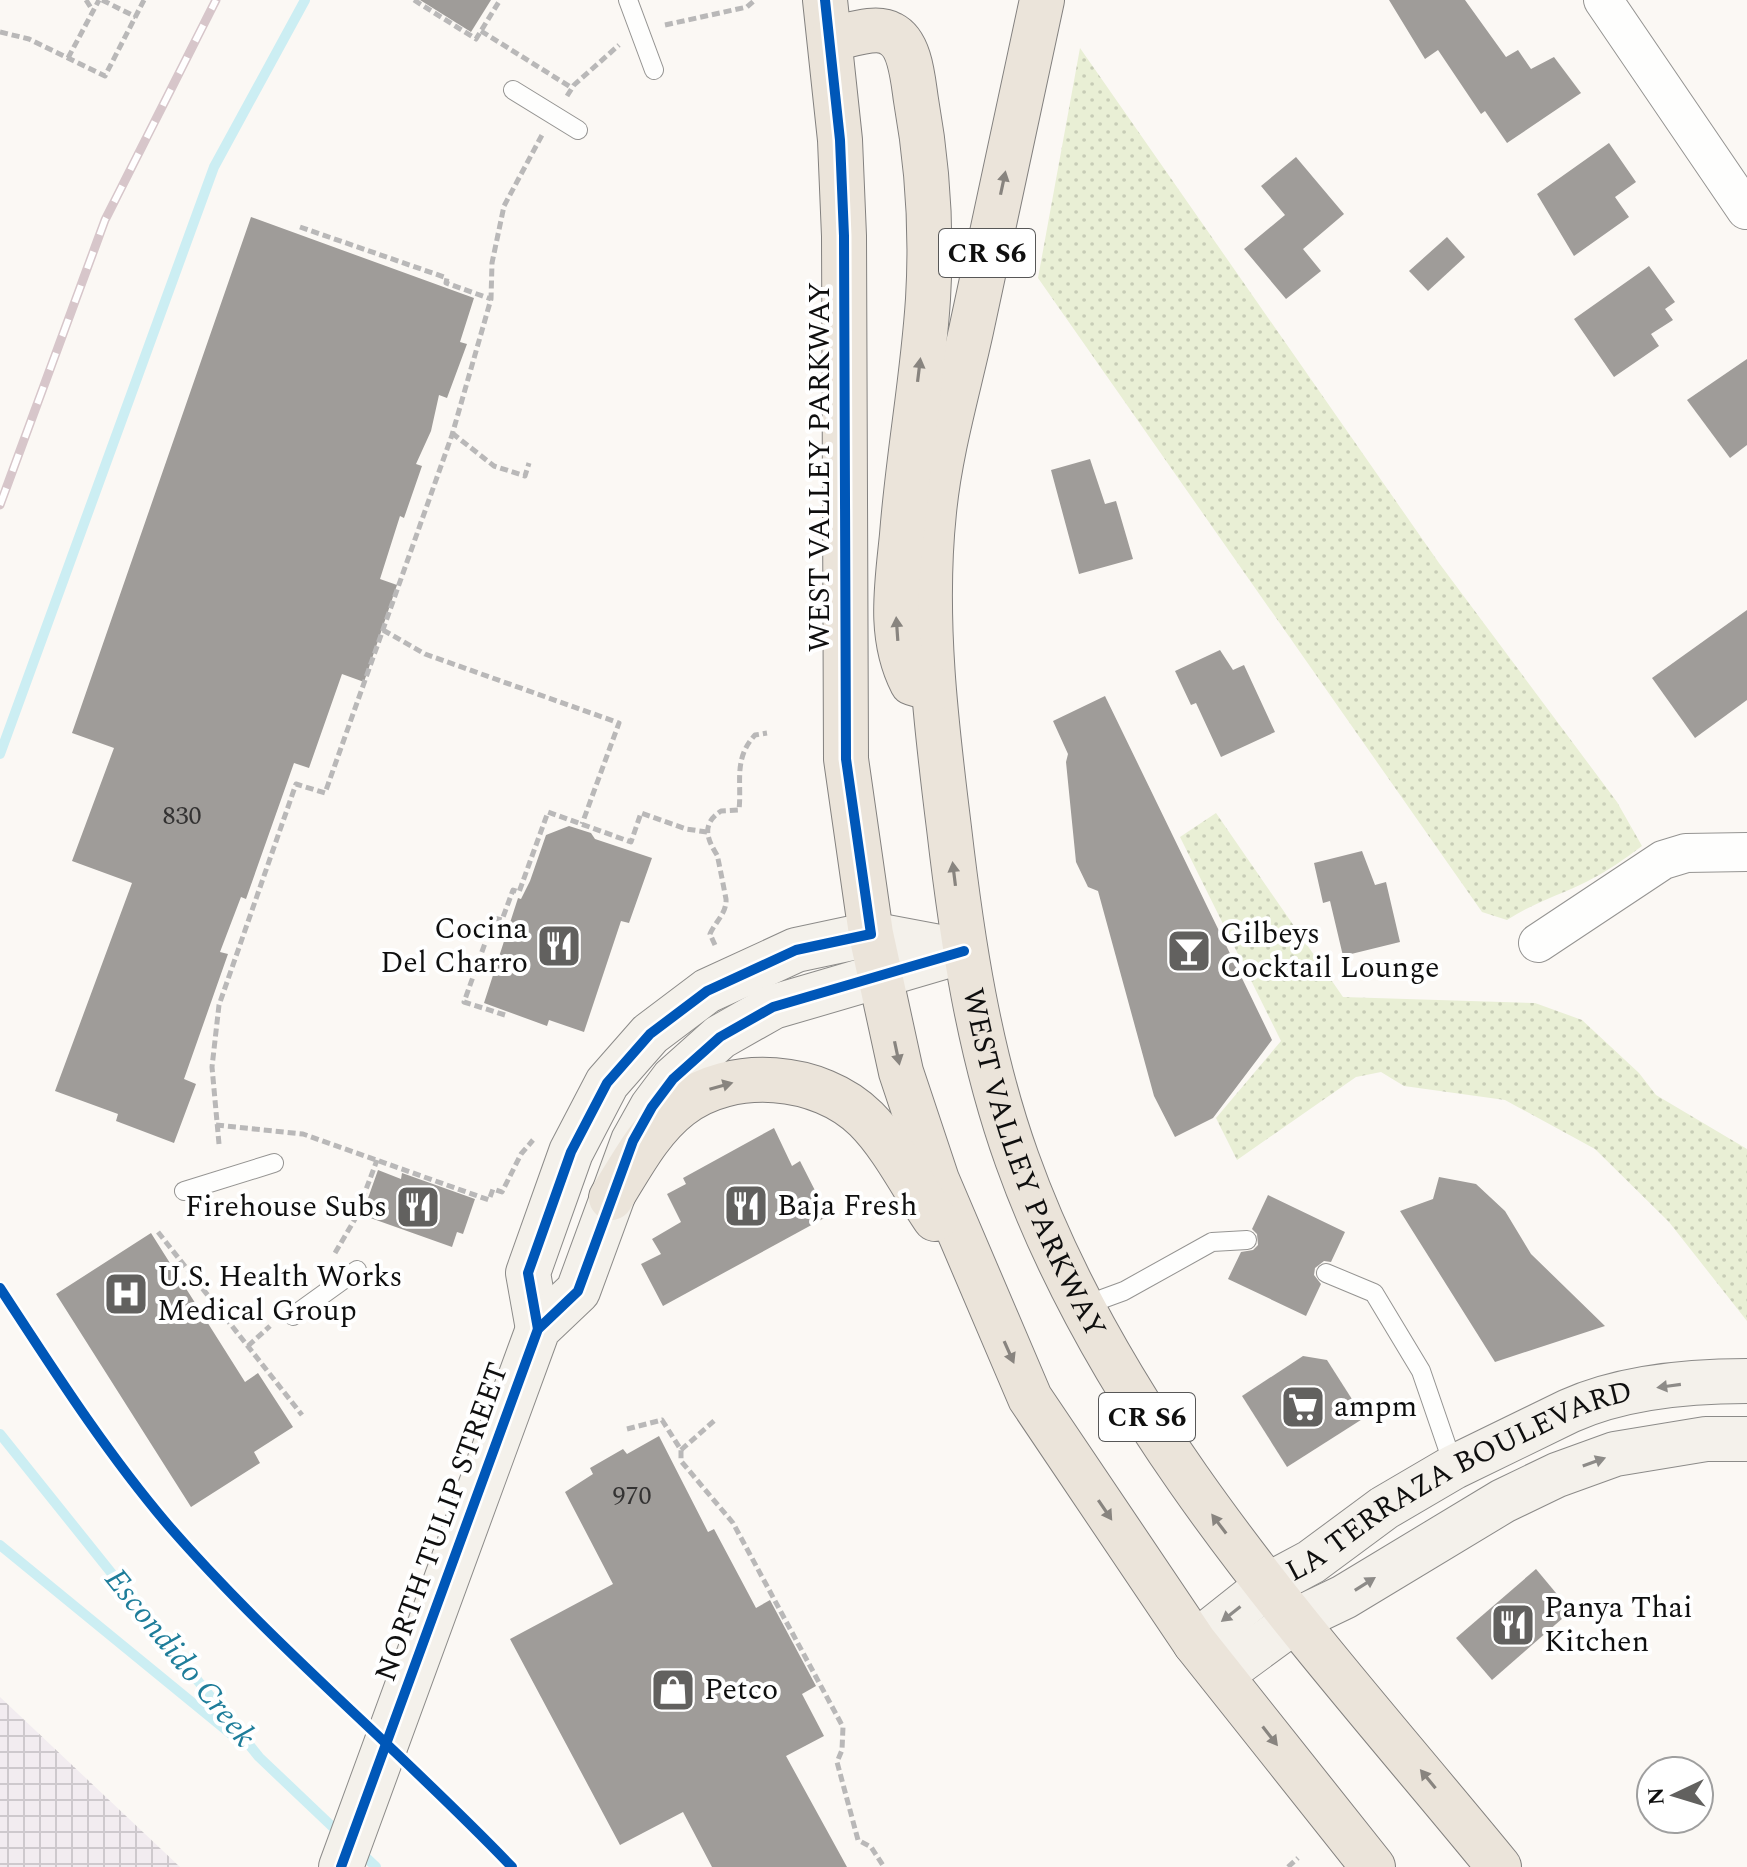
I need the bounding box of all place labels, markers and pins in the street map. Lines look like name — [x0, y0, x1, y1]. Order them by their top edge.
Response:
place label: Cocina Del Charro — [380, 906, 528, 986]
place label: Gilbeys Cocktail Lounge — [1220, 911, 1440, 991]
restaurant icon: Cocina Del Charro — [535, 922, 583, 970]
bar icon: Gilbeys Cocktail Lounge — [1165, 927, 1213, 975]
restaurant icon: Baja Fresh — [722, 1182, 770, 1230]
restaurant icon: Firehouse Subs — [394, 1183, 442, 1231]
place label: Baja Fresh — [777, 1183, 917, 1229]
place label: Firehouse Subs — [185, 1184, 387, 1230]
place label: U.S. Health Works Medical Group — [157, 1254, 402, 1334]
hospital icon: U.S. Health Works Medical Group — [102, 1270, 150, 1318]
supermarket icon: ampm — [1279, 1383, 1327, 1431]
place label: ampm — [1334, 1384, 1417, 1430]
place label: Panya Thai Kitchen — [1544, 1585, 1693, 1665]
restaurant icon: Panya Thai Kitchen — [1489, 1601, 1537, 1649]
shop icon: Petco — [649, 1666, 697, 1714]
place label: Petco — [704, 1667, 778, 1713]

